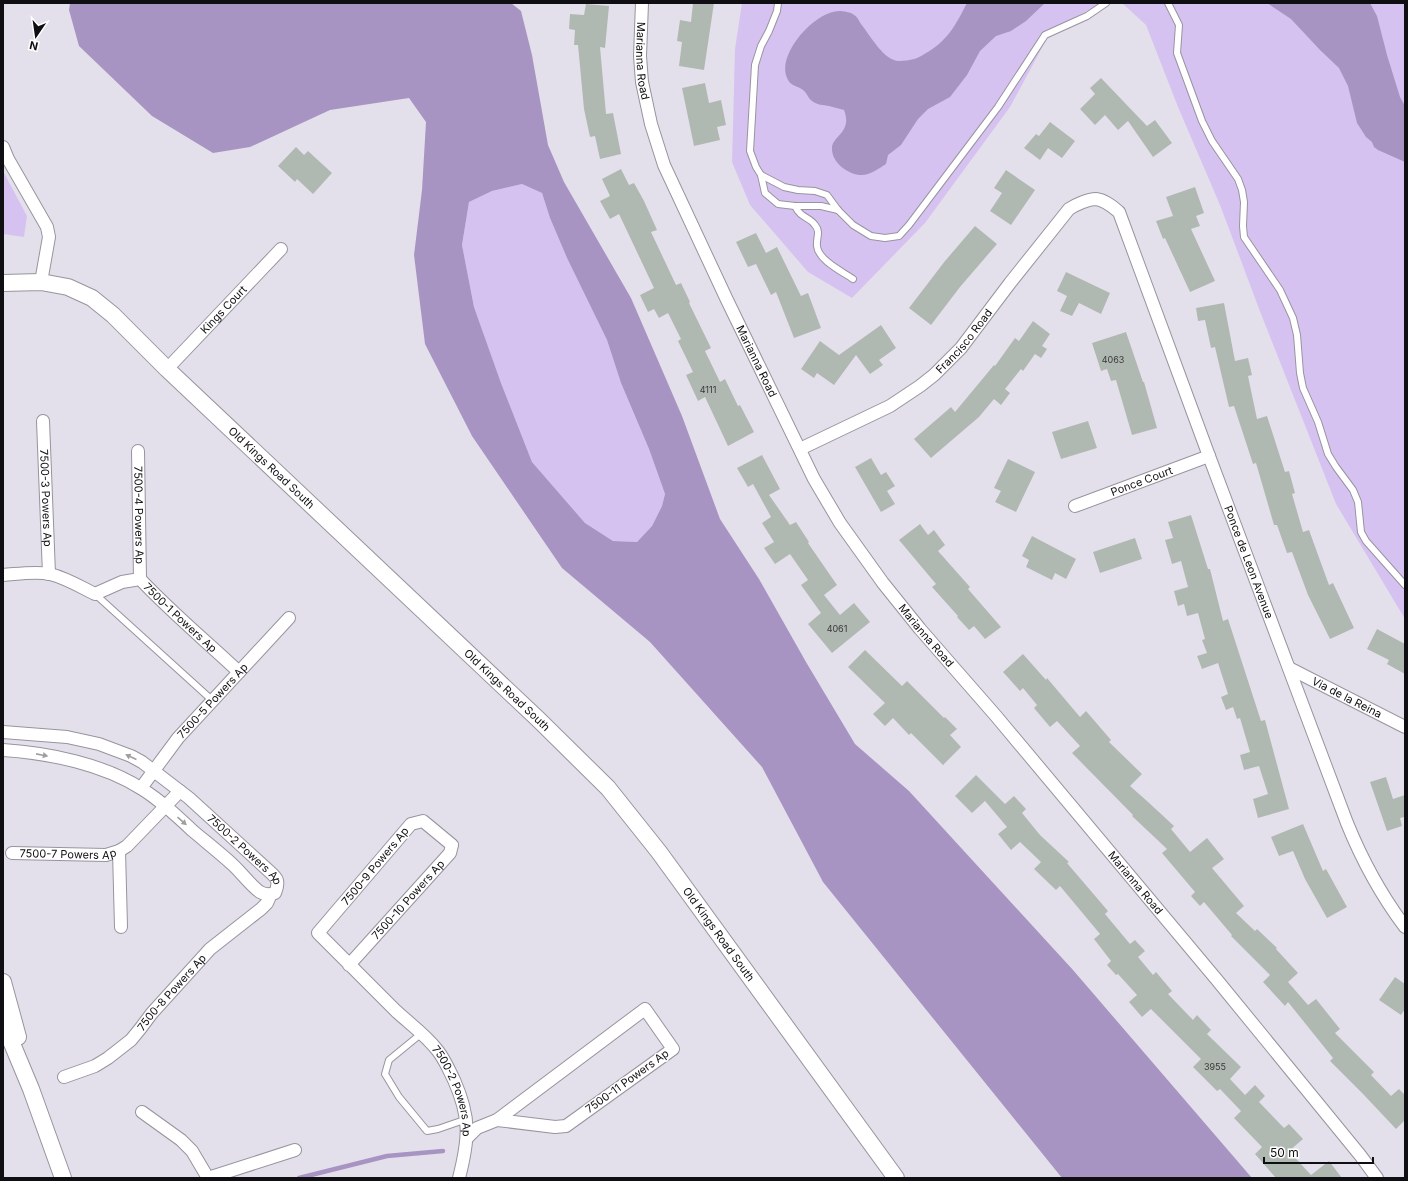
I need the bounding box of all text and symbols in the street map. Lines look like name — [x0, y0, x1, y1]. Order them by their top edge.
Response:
north arrow — [16, 16, 56, 56]
street label: Marianna Road — [633, 22, 653, 101]
text: N — [28, 38, 39, 54]
street label: Kings Court — [197, 282, 250, 337]
street label: Francisco Road — [933, 306, 995, 376]
street label: Marianna Road — [733, 323, 780, 399]
house number: 4063 — [1102, 354, 1125, 365]
house number: 4111 — [700, 384, 716, 395]
street label: Old Kings Road South — [226, 424, 318, 512]
street label: 7500-3 Powers Ap — [37, 449, 55, 547]
street label: Ponce Court — [1109, 463, 1175, 499]
street label: 7500-4 Powers Ap — [131, 466, 147, 564]
street label: Ponce de Leon Avenue — [1221, 504, 1276, 621]
street label: 7500-1 Powers Ap — [141, 580, 220, 655]
street label: Marianna Road — [896, 601, 957, 670]
house number: 4061 — [827, 623, 847, 634]
street label: Old Kings Road South — [461, 646, 553, 734]
street label: 7500-5 Powers Ap — [174, 660, 251, 741]
street label: Via de la Reina — [1310, 674, 1384, 721]
one-way arrow — [35, 753, 48, 759]
one-way arrow — [126, 754, 137, 760]
street label: 7500-2 Powers Ap — [205, 811, 285, 886]
one-way arrow — [177, 816, 187, 825]
street label: 7500-9 Powers Ap — [338, 824, 412, 908]
street label: 7500-7 Powers Ap — [19, 845, 118, 862]
street label: Marianna Road — [1105, 848, 1166, 917]
street label: 7500-10 Powers Ap — [368, 857, 448, 942]
street label: Old Kings Road South — [680, 884, 758, 984]
street label: 7500-8 Powers Ap — [134, 951, 209, 1034]
street label: 7500-2 Powers Ap — [429, 1042, 474, 1137]
street label: 7500-11 Powers Ap — [583, 1046, 672, 1116]
house number: 3955 — [1204, 1061, 1226, 1072]
scale bar — [1264, 1139, 1373, 1165]
text: 50 m — [1270, 1145, 1299, 1160]

